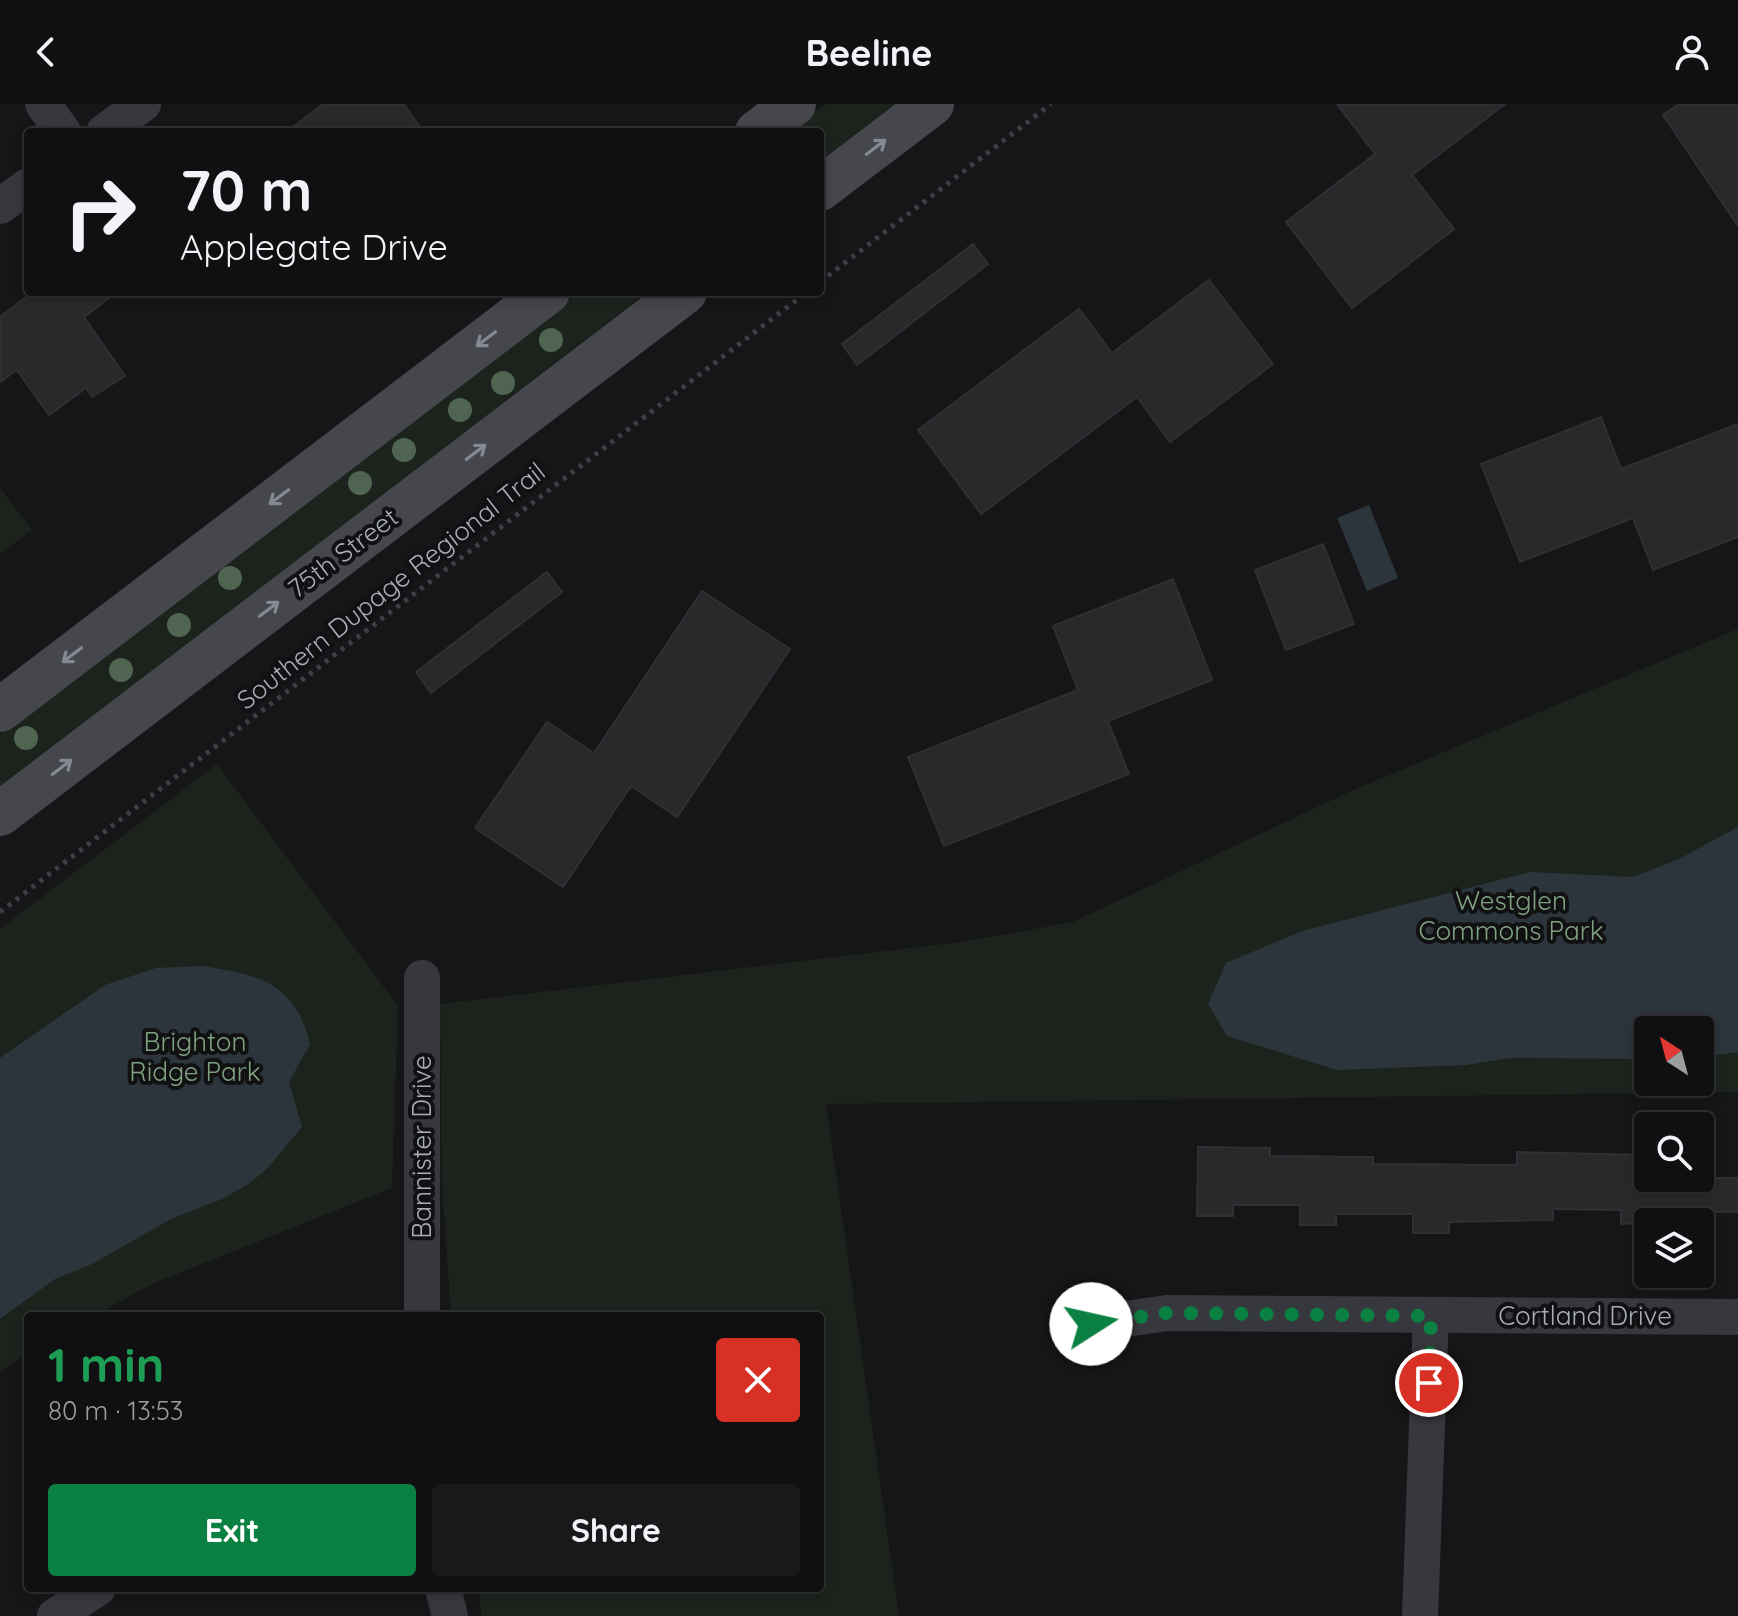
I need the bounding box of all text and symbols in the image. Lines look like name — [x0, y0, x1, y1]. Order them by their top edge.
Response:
icon: back — [24, 30, 68, 74]
text: Beeline — [806, 30, 932, 75]
icon: person — [1670, 30, 1714, 74]
one-way arrow — [865, 138, 886, 155]
text: 70 m — [180, 155, 312, 225]
icon: right — [48, 160, 152, 264]
text: Applegate Drive — [180, 224, 448, 269]
one-way arrow — [476, 331, 497, 348]
one-way arrow — [464, 443, 486, 460]
street label: Southern Dupage Regional Trail — [230, 455, 552, 716]
one-way arrow — [269, 489, 290, 506]
street label: 75th Street — [281, 501, 404, 605]
one-way arrow — [258, 601, 279, 618]
one-way arrow — [62, 646, 84, 663]
one-way arrow — [51, 758, 72, 775]
park label: Westglen Commons Park — [1418, 884, 1604, 947]
north arrow — [1634, 1016, 1714, 1096]
map controls — [1634, 1016, 1714, 1288]
park label: Brighton Ridge Park — [129, 1025, 261, 1088]
street label: Bannister Drive — [405, 1055, 438, 1239]
button: search — [1634, 1112, 1714, 1192]
button: layers — [1634, 1208, 1714, 1288]
position arrow — [1049, 1282, 1133, 1366]
street label: Cortland Drive — [1498, 1299, 1672, 1332]
text: 1 min — [48, 1334, 164, 1394]
button: close — [716, 1338, 800, 1422]
pin — [1395, 1349, 1463, 1417]
icon: arrive — [1407, 1361, 1451, 1405]
text: 80 m · 13:53 — [48, 1394, 184, 1427]
button: Exit — [48, 1484, 416, 1576]
button: Share — [432, 1484, 800, 1576]

